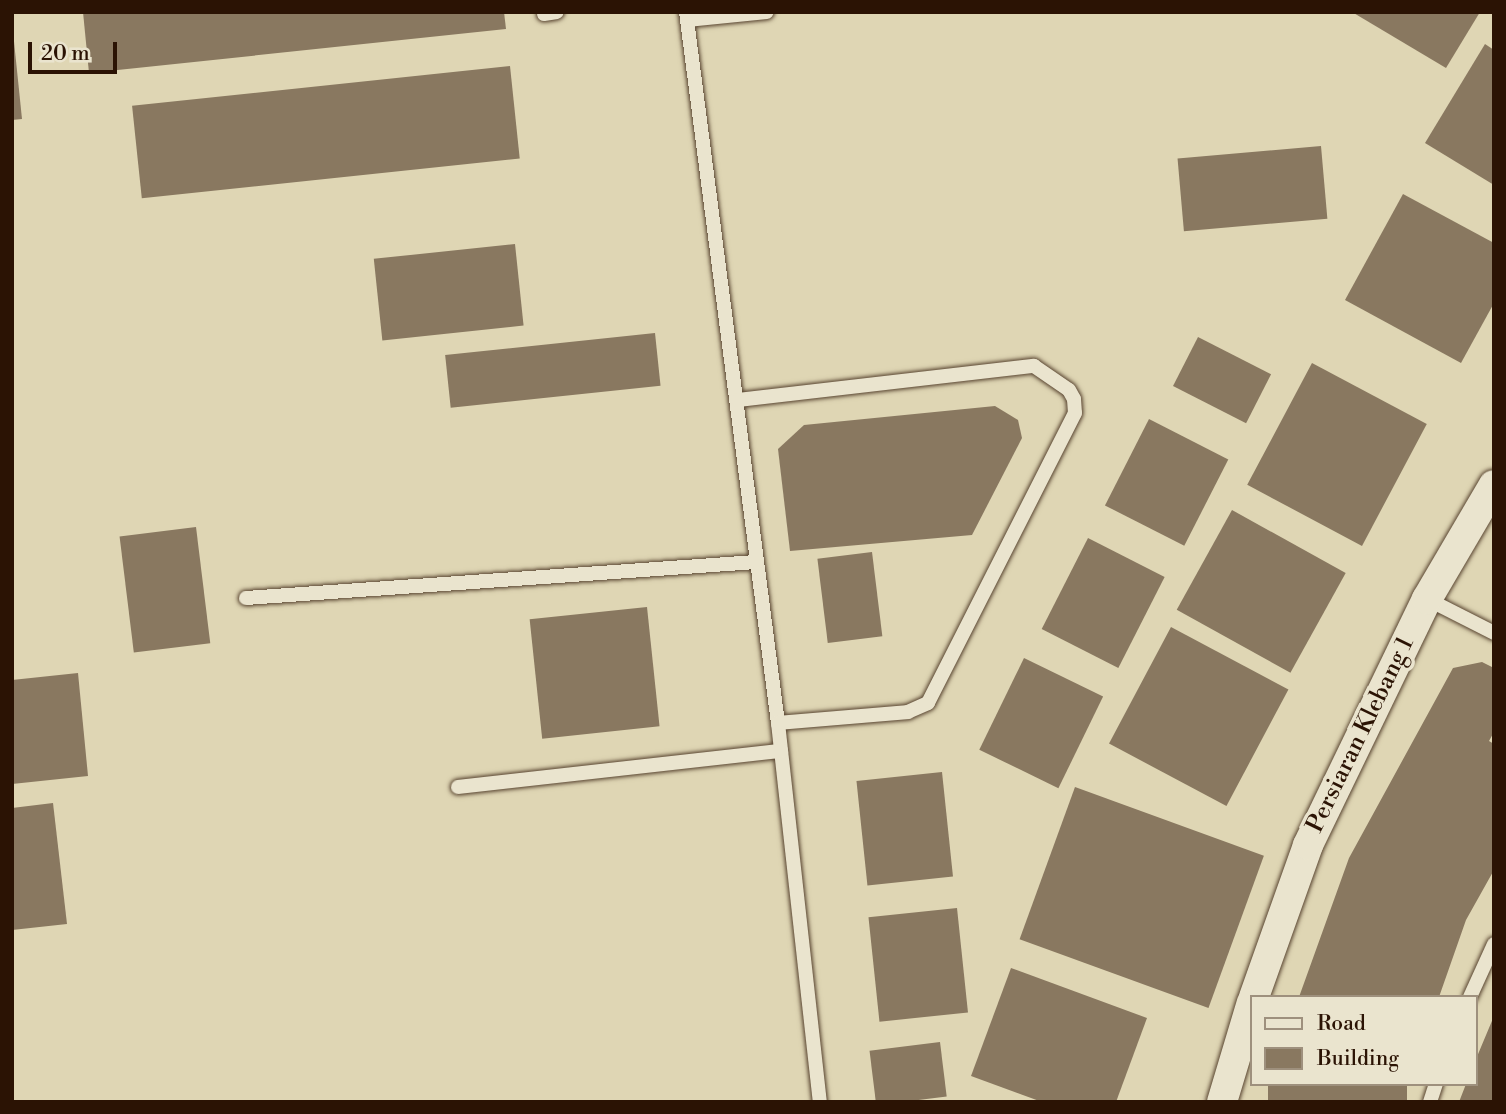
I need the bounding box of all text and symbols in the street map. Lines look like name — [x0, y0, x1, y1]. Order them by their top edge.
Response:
scale bar — [32, 28, 121, 72]
text: 20 m — [41, 41, 90, 67]
street label: Persiaran Klebang 1 — [1301, 632, 1421, 838]
legend — [1250, 995, 1478, 1086]
text: Road — [1317, 1011, 1366, 1037]
text: Building — [1317, 1046, 1399, 1072]

